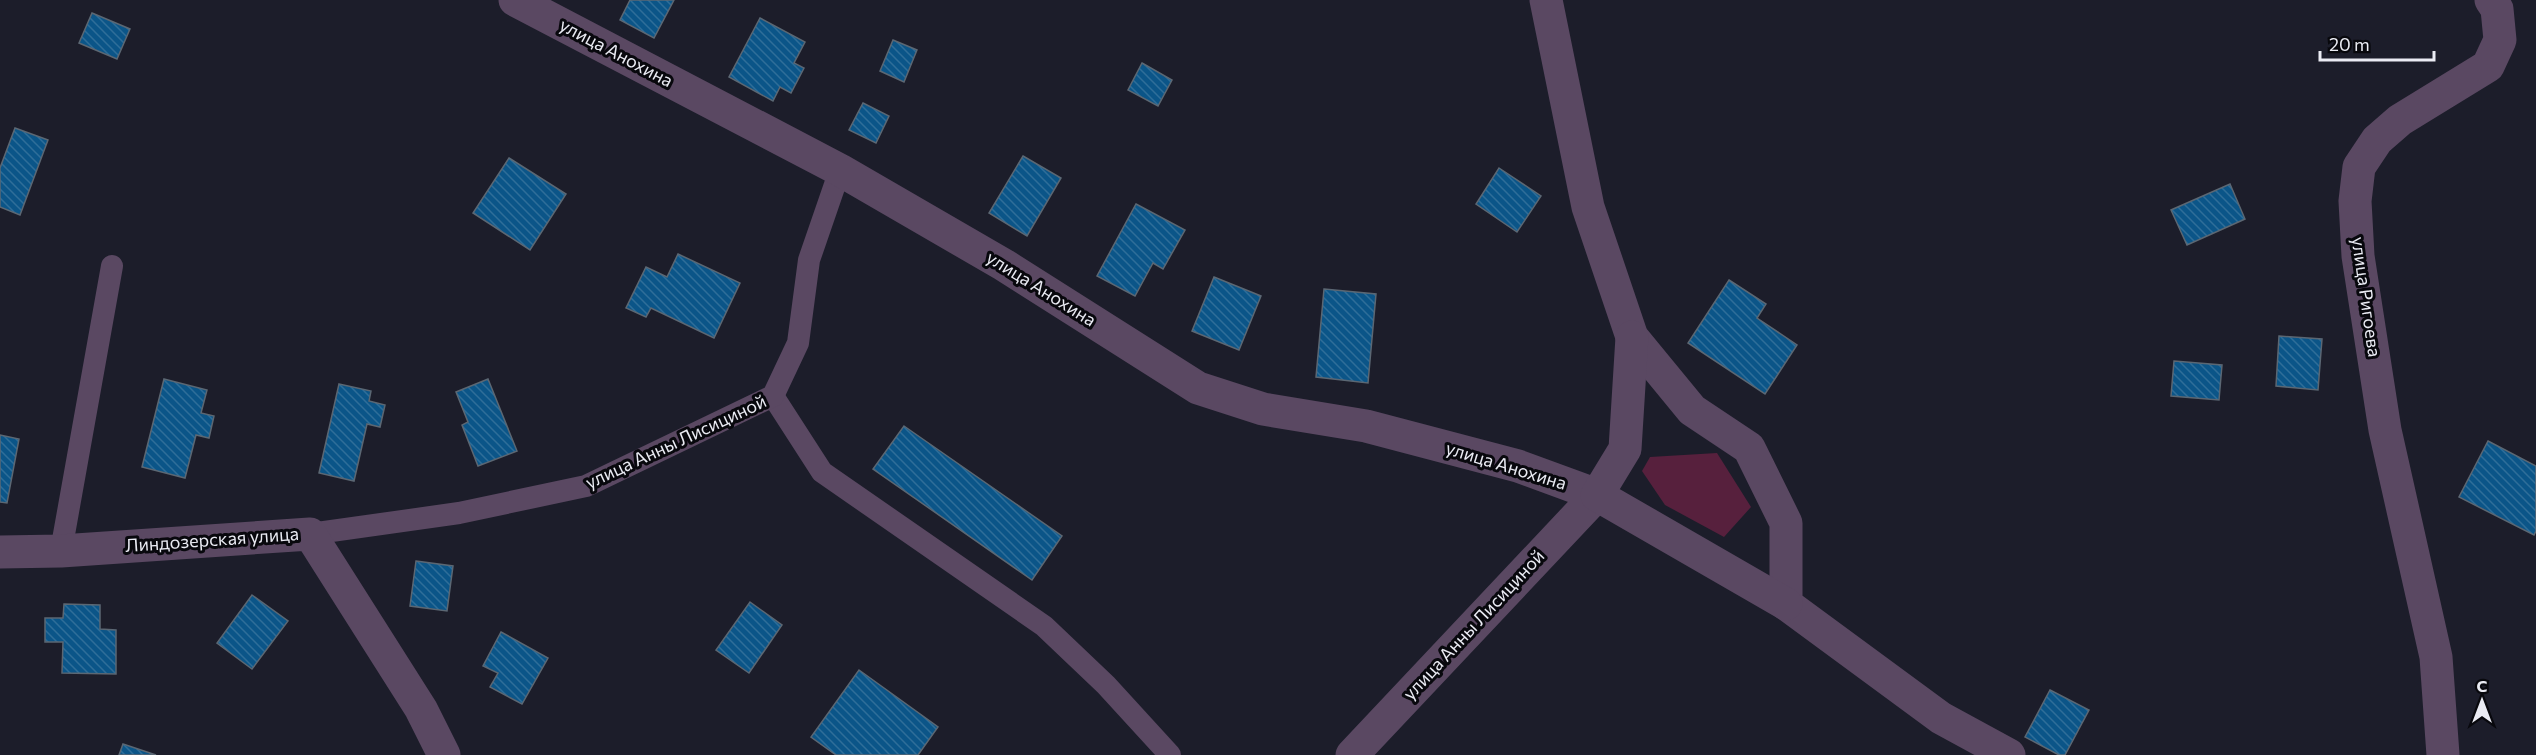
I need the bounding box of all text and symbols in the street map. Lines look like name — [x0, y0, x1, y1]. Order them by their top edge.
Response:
street label: улица Анохина — [556, 13, 677, 91]
scale bar — [2320, 24, 2434, 62]
text: 20 m — [2329, 33, 2370, 55]
street label: улица Ригоева — [2348, 235, 2386, 358]
street label: улица Анохина — [983, 246, 1100, 331]
street label: улица Анны Лисициной — [582, 389, 770, 493]
street label: улица Анохина — [1443, 436, 1569, 494]
street label: Линдозерская улица — [124, 522, 300, 556]
street label: улица Анны Лисициной — [1398, 545, 1549, 704]
north arrow — [2452, 671, 2512, 731]
text: С — [2477, 676, 2488, 695]

